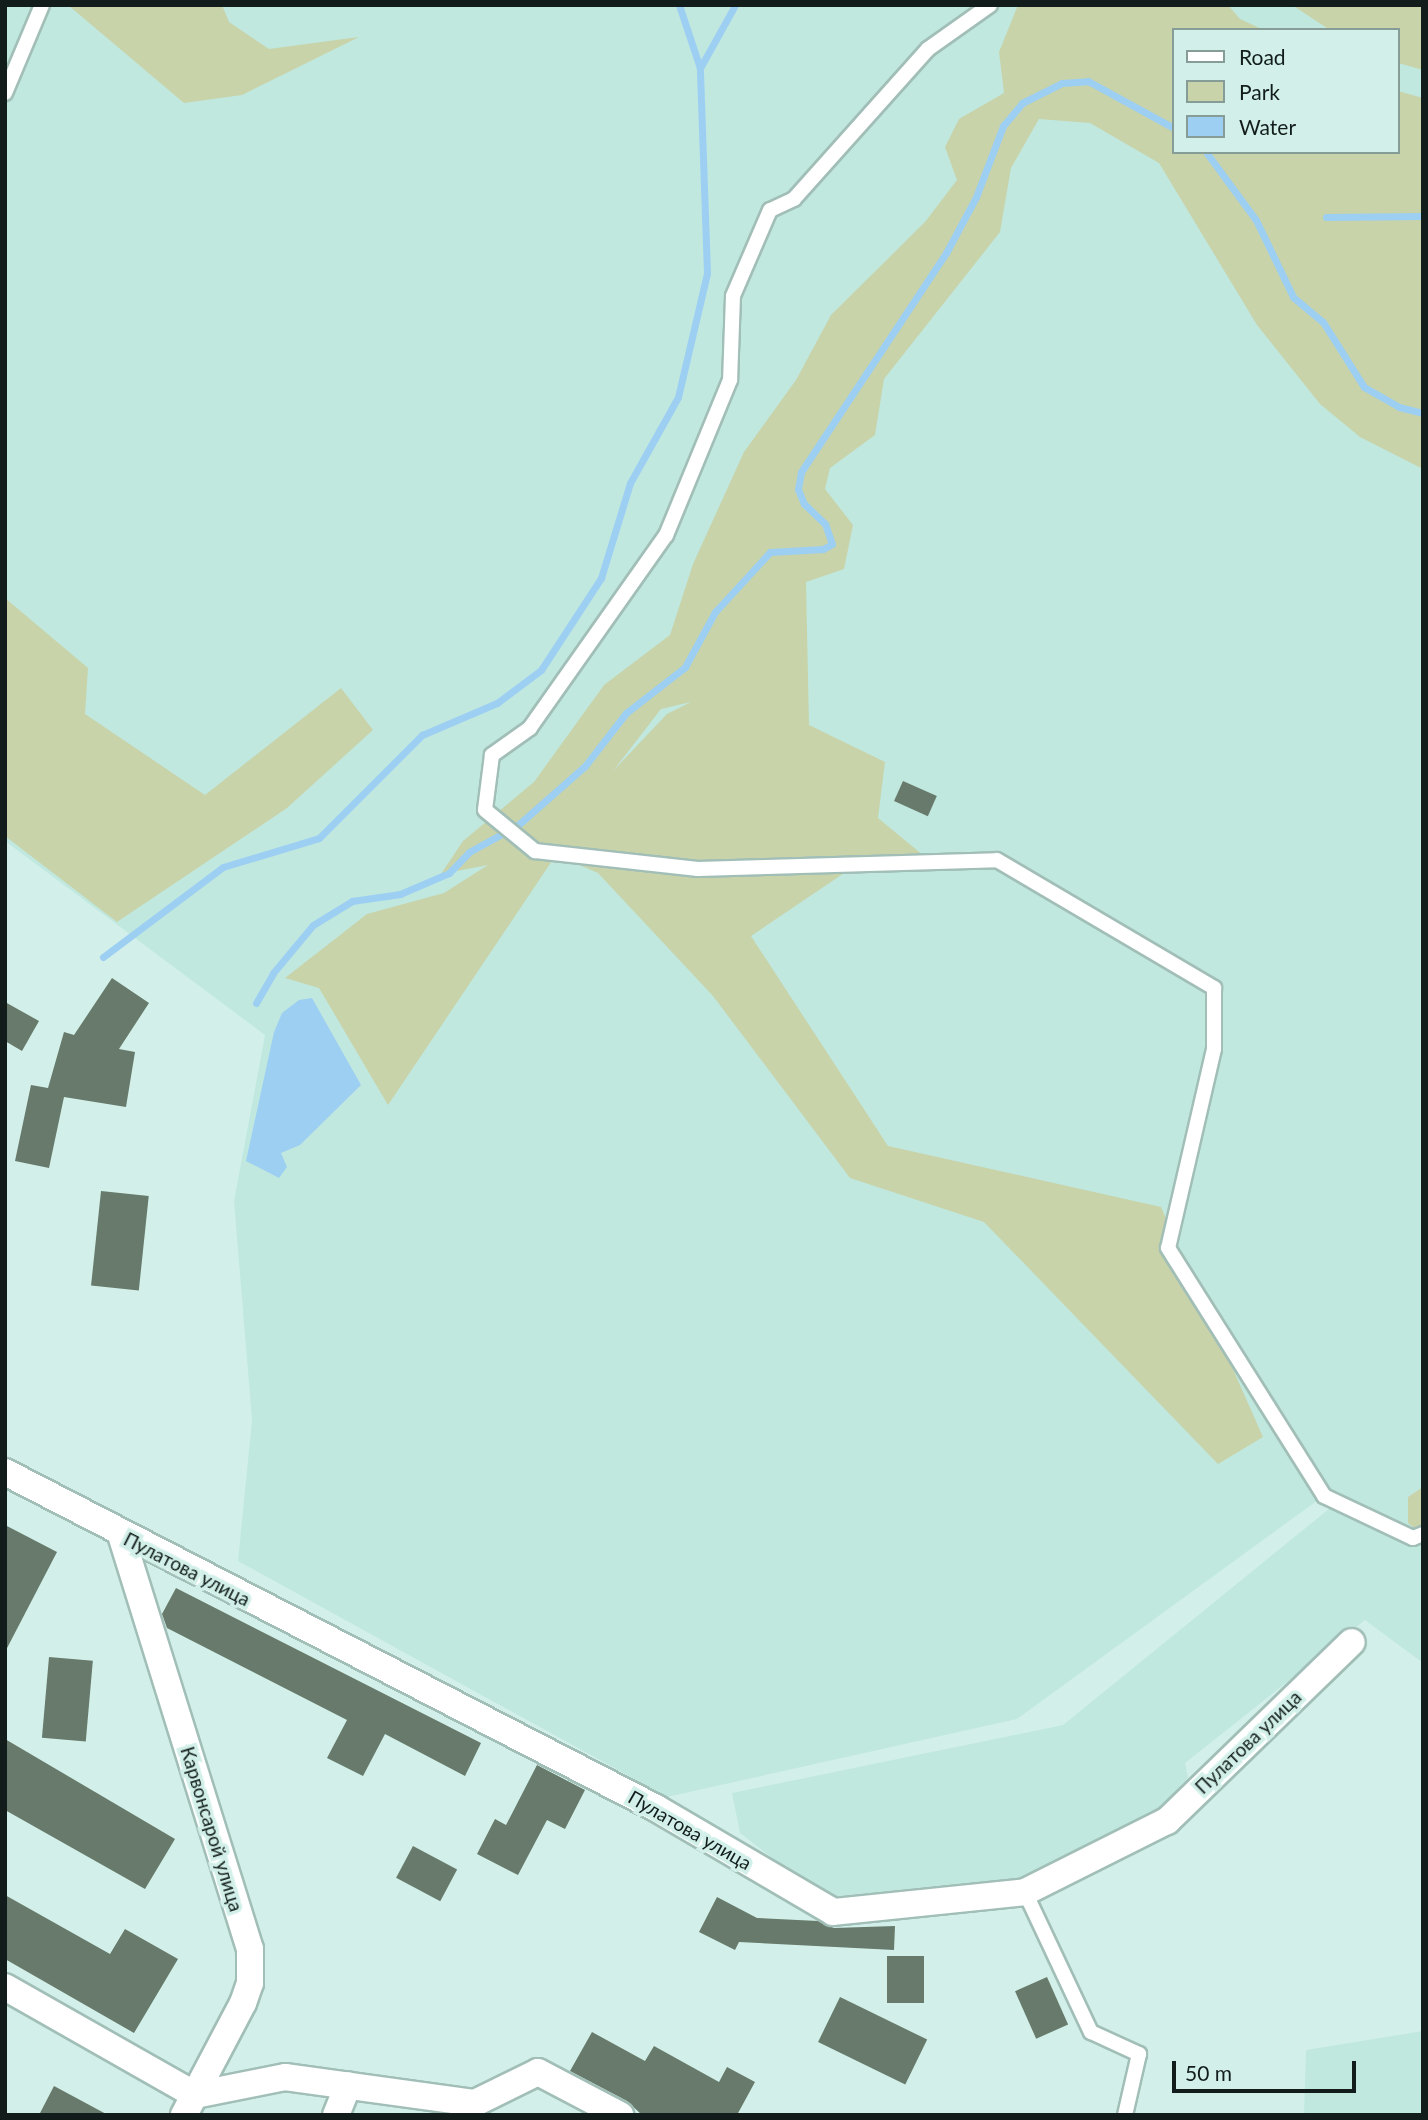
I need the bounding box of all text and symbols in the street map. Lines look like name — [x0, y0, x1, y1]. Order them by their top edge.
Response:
legend — [1172, 28, 1400, 154]
text: Road — [1239, 44, 1286, 69]
text: Park — [1239, 79, 1280, 104]
text: Water — [1239, 114, 1296, 139]
street label: Пулатова улица — [120, 1527, 254, 1611]
street label: Пулатова улица — [1190, 1686, 1306, 1798]
street label: Карвонсарой улица — [176, 1744, 248, 1914]
street label: Пулатова улица — [624, 1785, 756, 1875]
scale bar — [1176, 2046, 1360, 2090]
text: 50 m — [1185, 2060, 1232, 2085]

